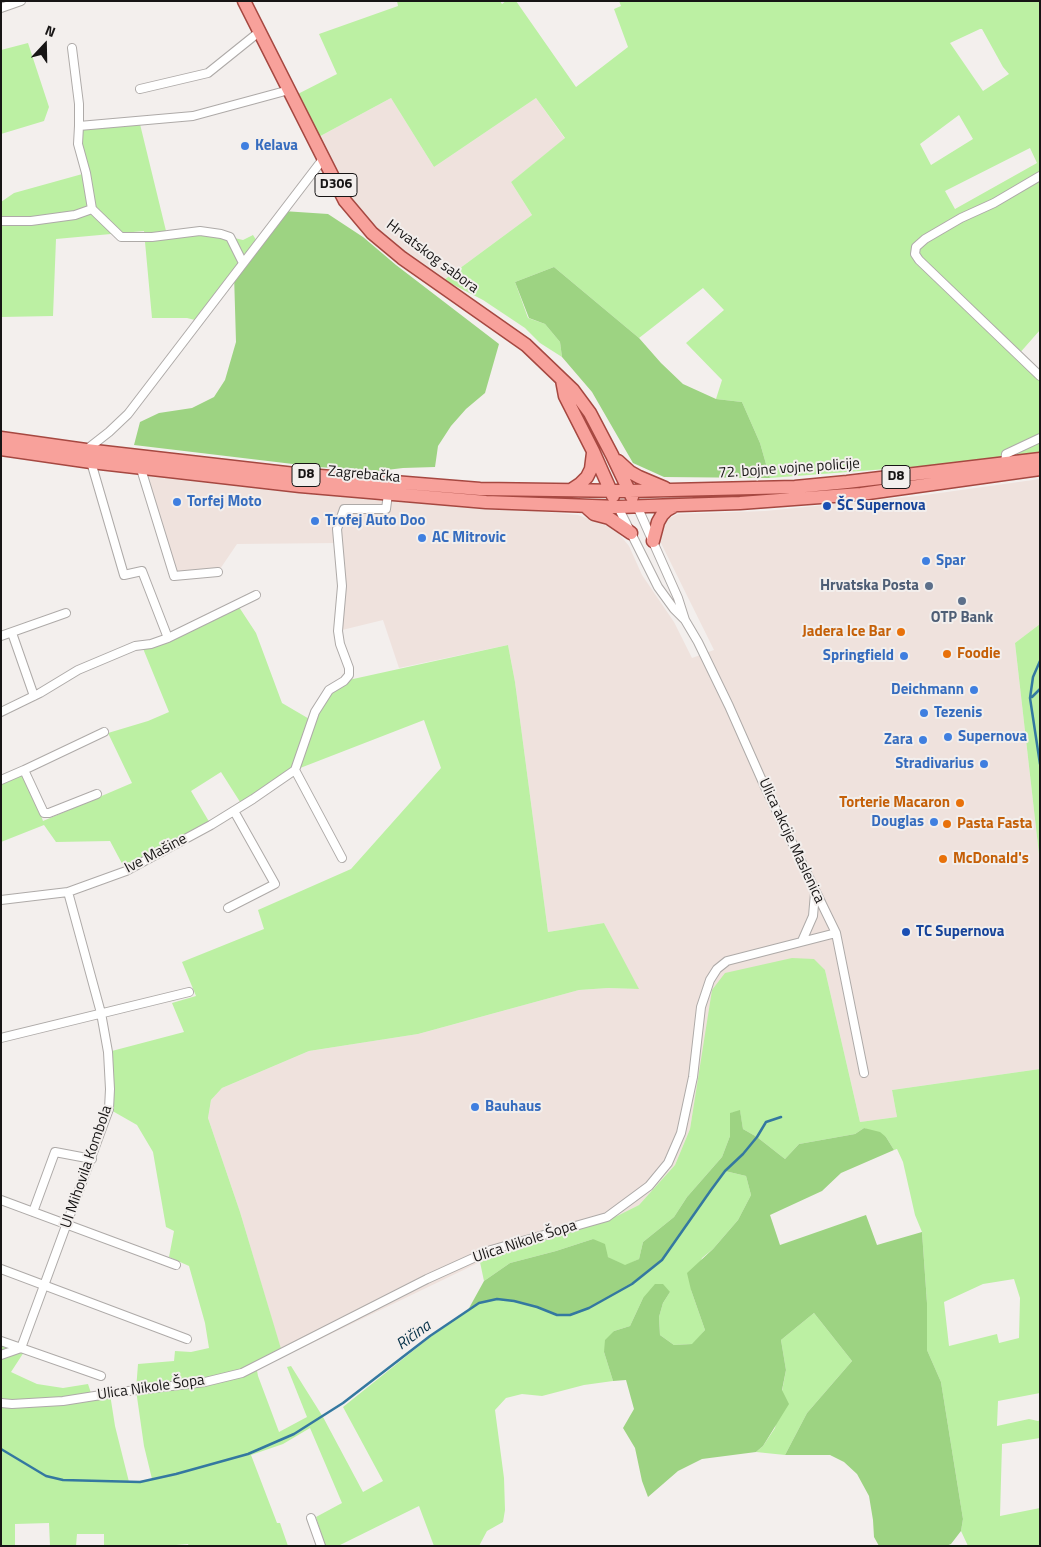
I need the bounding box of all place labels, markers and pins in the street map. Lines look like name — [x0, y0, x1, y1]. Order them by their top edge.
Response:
place label: Kelava — [255, 137, 298, 155]
marker: Kelava — [239, 140, 251, 152]
place label: Torfej Moto — [187, 493, 262, 511]
marker: Torfej Moto — [171, 496, 183, 508]
place label: ŠC Supernova — [837, 497, 926, 515]
marker: ŠC Supernova — [821, 500, 833, 512]
place label: Trofej Auto Doo — [325, 512, 425, 530]
marker: Trofej Auto Doo — [309, 515, 321, 527]
place label: AC Mitrovic — [432, 529, 506, 547]
marker: AC Mitrovic — [416, 532, 428, 544]
place label: Spar — [936, 552, 966, 570]
marker: Spar — [920, 555, 932, 567]
place label: Hrvatska Posta — [820, 577, 919, 595]
marker: Hrvatska Posta — [923, 580, 935, 592]
marker: OTP Bank — [956, 595, 968, 607]
place label: OTP Bank — [931, 609, 993, 627]
place label: Jadera Ice Bar — [802, 623, 891, 641]
marker: Jadera Ice Bar — [895, 626, 907, 638]
place label: Foodie — [957, 645, 1000, 663]
place label: Springfield — [823, 647, 894, 665]
marker: Foodie — [941, 648, 953, 660]
marker: Springfield — [898, 650, 910, 662]
place label: Deichmann — [891, 681, 964, 699]
marker: Deichmann — [968, 684, 980, 696]
place label: Tezenis — [934, 704, 982, 722]
marker: Tezenis — [918, 707, 930, 719]
place label: Supernova — [958, 728, 1027, 746]
place label: Zara — [884, 731, 913, 749]
marker: Supernova — [942, 731, 954, 743]
marker: Zara — [917, 734, 929, 746]
place label: Stradivarius — [895, 755, 974, 773]
marker: Stradivarius — [978, 758, 990, 770]
place label: Torterie Macaron — [839, 794, 950, 812]
marker: Torterie Macaron — [954, 797, 966, 809]
place label: Douglas — [871, 813, 924, 831]
place label: Pasta Fasta — [957, 815, 1033, 833]
marker: Douglas — [928, 816, 940, 828]
marker: Pasta Fasta — [941, 818, 953, 830]
place label: McDonald's — [953, 850, 1029, 868]
marker: McDonald's — [937, 853, 949, 865]
place label: TC Supernova — [916, 923, 1004, 941]
marker: TC Supernova — [900, 926, 912, 938]
place label: Bauhaus — [485, 1098, 541, 1116]
marker: Bauhaus — [469, 1101, 481, 1113]

